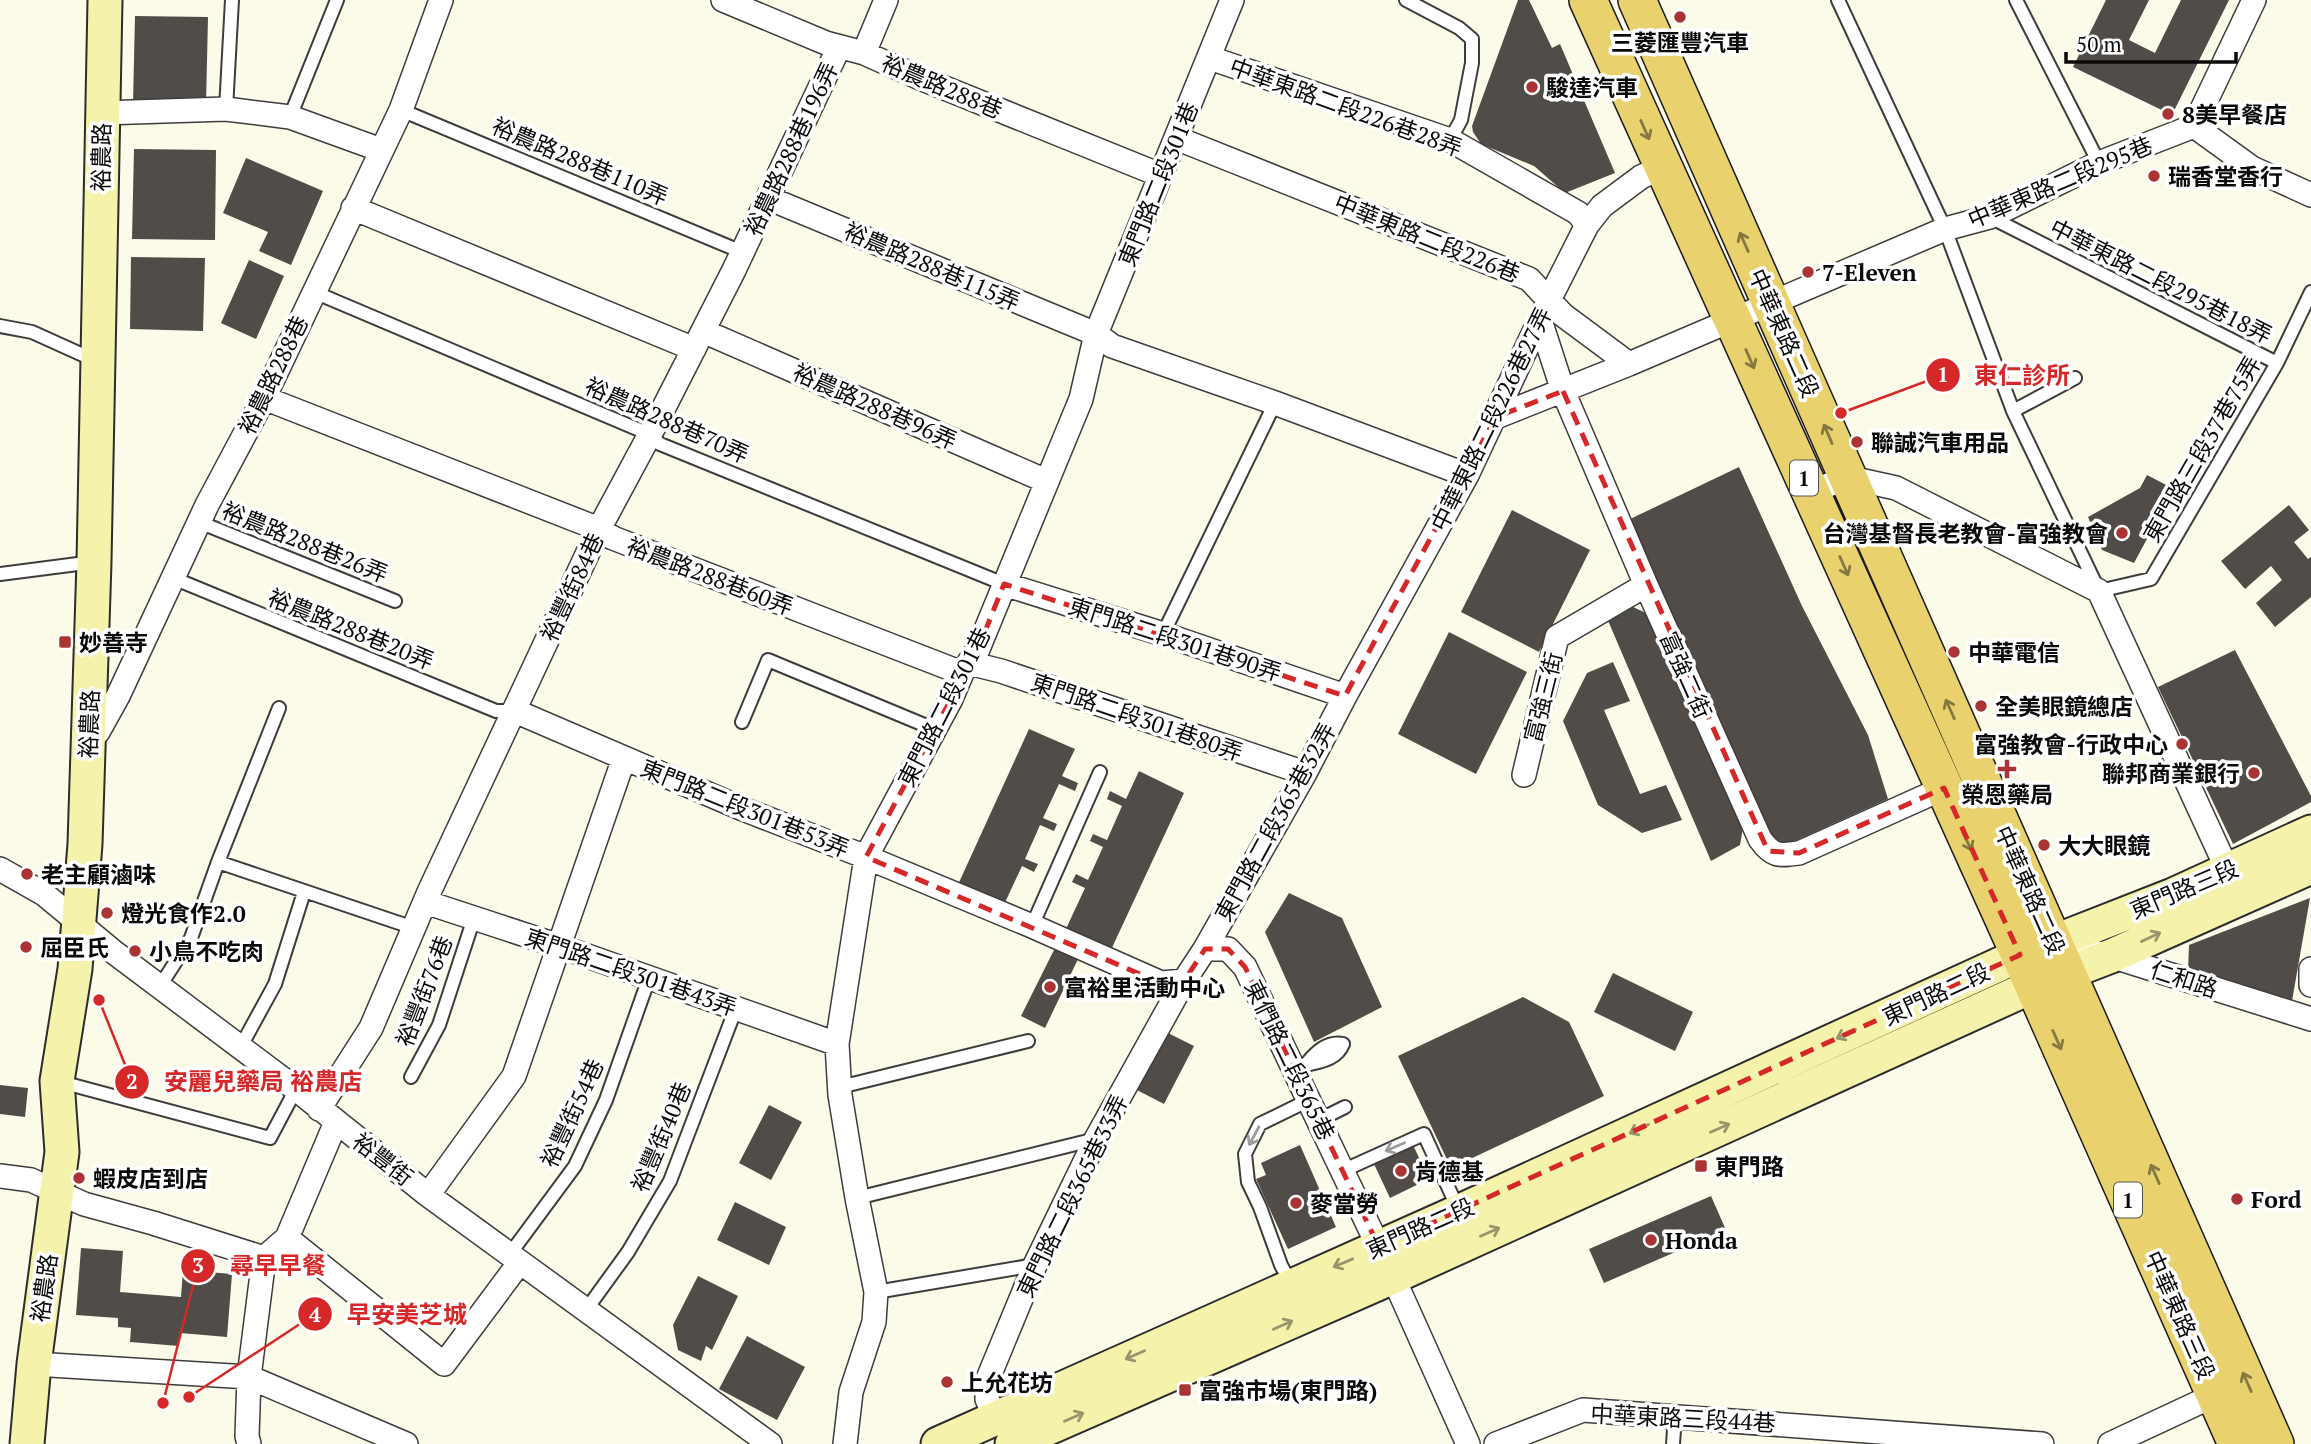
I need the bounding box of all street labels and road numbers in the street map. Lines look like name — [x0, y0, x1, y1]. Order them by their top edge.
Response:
street label: 裕農路288巷 — [877, 47, 1007, 125]
street label: 中華東路二段226巷28弄 — [1225, 50, 1467, 164]
street label: 裕農路288巷196弄 — [737, 57, 845, 241]
street label: 東門路二段301巷 — [1111, 97, 1205, 271]
street label: 裕農路288巷110弄 — [487, 110, 673, 212]
street label: 裕農路 — [85, 122, 117, 192]
street label: 中華東路二段295巷 — [1963, 129, 2157, 235]
street label: 中華東路二段226巷 — [1330, 187, 1524, 289]
street label: 中華東路二段295巷18弄 — [2045, 212, 2277, 350]
street label: 裕農路288巷115弄 — [839, 215, 1025, 317]
street label: 中華東路二段 — [1742, 264, 1826, 402]
street label: 中華東路二段226巷27弄 — [1423, 302, 1559, 536]
street label: 裕農路288巷 — [231, 310, 315, 440]
street label: 東門路三段37巷75弄 — [2136, 350, 2268, 548]
street label: 裕農路288巷96弄 — [788, 356, 962, 456]
street label: 裕農路288巷70弄 — [580, 370, 754, 470]
road number: 1 — [1790, 461, 1818, 496]
street label: 裕農路288巷26弄 — [217, 495, 393, 589]
street label: 裕豐街84巷 — [533, 528, 611, 646]
street label: 裕農路288巷60弄 — [622, 530, 798, 622]
street label: 裕農路288巷20弄 — [263, 582, 439, 676]
street label: 東門路二段301巷90弄 — [1065, 590, 1285, 688]
street label: 東門路二段301巷 — [891, 622, 997, 792]
street label: 富強二街 — [1653, 627, 1719, 723]
street label: 富強三街 — [1517, 649, 1569, 745]
street label: 東門路二段301巷80弄 — [1027, 666, 1247, 768]
street label: 裕農路 — [72, 689, 106, 759]
street label: 東門路二段365巷32弄 — [1208, 717, 1342, 927]
street label: 東門路二段301巷53弄 — [636, 752, 854, 864]
street label: 中華東路二段 — [1988, 821, 2072, 959]
street label: 東門路三段 — [2125, 852, 2243, 926]
street label: 東門路二段301巷43弄 — [521, 921, 741, 1023]
street label: 裕豐街76巷 — [389, 931, 459, 1051]
street label: 仁和路 — [2146, 954, 2222, 1004]
street label: 東門路二段 — [1877, 956, 1995, 1032]
street label: 東們路二段365巷 — [1238, 975, 1342, 1145]
street label: 裕豐街54巷 — [533, 1054, 611, 1172]
street label: 裕豐街40巷 — [624, 1077, 698, 1197]
street label: 東門路二段365巷33弄 — [1009, 1089, 1135, 1303]
street label: 裕豐街 — [346, 1126, 420, 1192]
road number: 1 — [2114, 1182, 2142, 1218]
street label: 東門路二段 — [1361, 1190, 1479, 1266]
street label: 中華東路三段 — [2138, 1246, 2222, 1384]
street label: 裕農路 — [24, 1252, 64, 1324]
street label: 中華東路三段44巷 — [1590, 1398, 1776, 1438]

